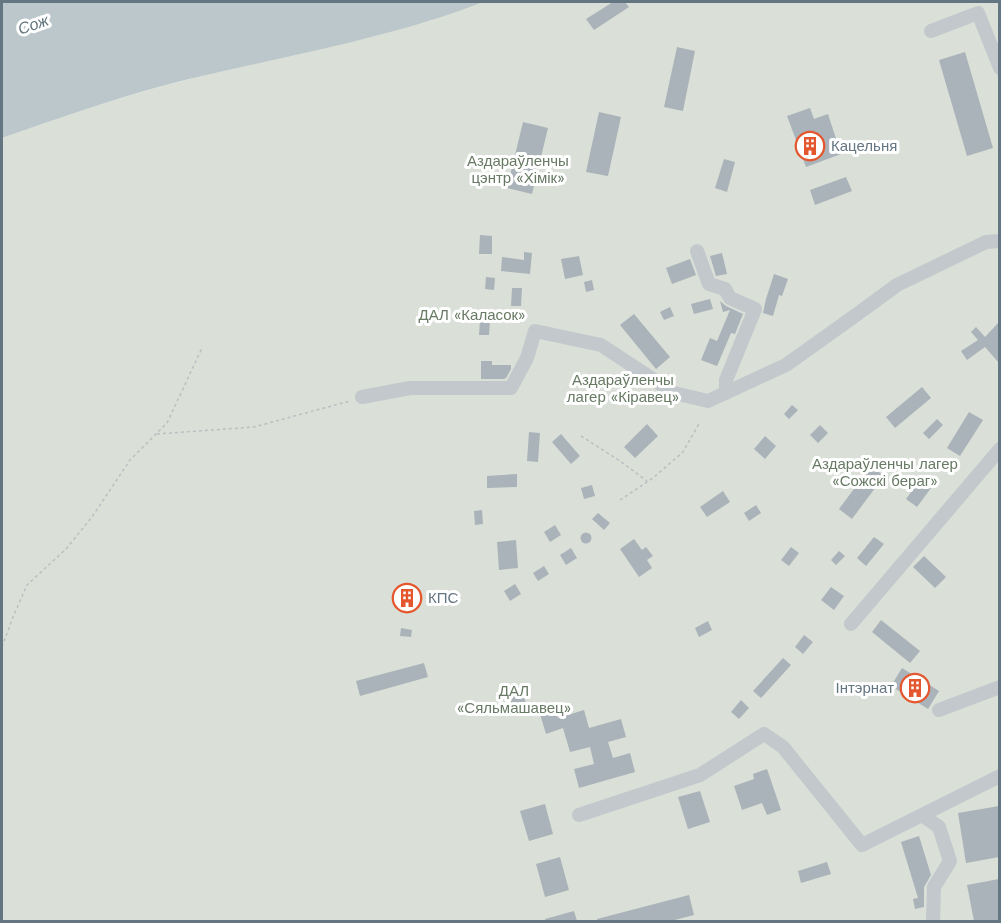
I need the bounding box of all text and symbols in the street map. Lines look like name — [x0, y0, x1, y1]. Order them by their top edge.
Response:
water label: Сож — [15, 10, 52, 39]
building icon: Кацельня — [794, 130, 826, 162]
place label: Кацельня — [831, 137, 897, 155]
park label: Аздараўленчы цэнтр «Хімік» — [467, 152, 569, 187]
park label: ДАЛ «Каласок» — [419, 306, 526, 324]
park label: Аздараўленчы лагер «Кіравец» — [567, 371, 679, 406]
park label: Аздараўленчы лагер «Сожскі бераг» — [812, 455, 958, 490]
building icon: КПС — [391, 582, 423, 614]
place label: КПС — [428, 589, 459, 607]
building icon: Інтэрнат — [899, 672, 931, 704]
place label: Інтэрнат — [836, 679, 894, 697]
park label: ДАЛ «Сяльмашавец» — [457, 682, 571, 717]

